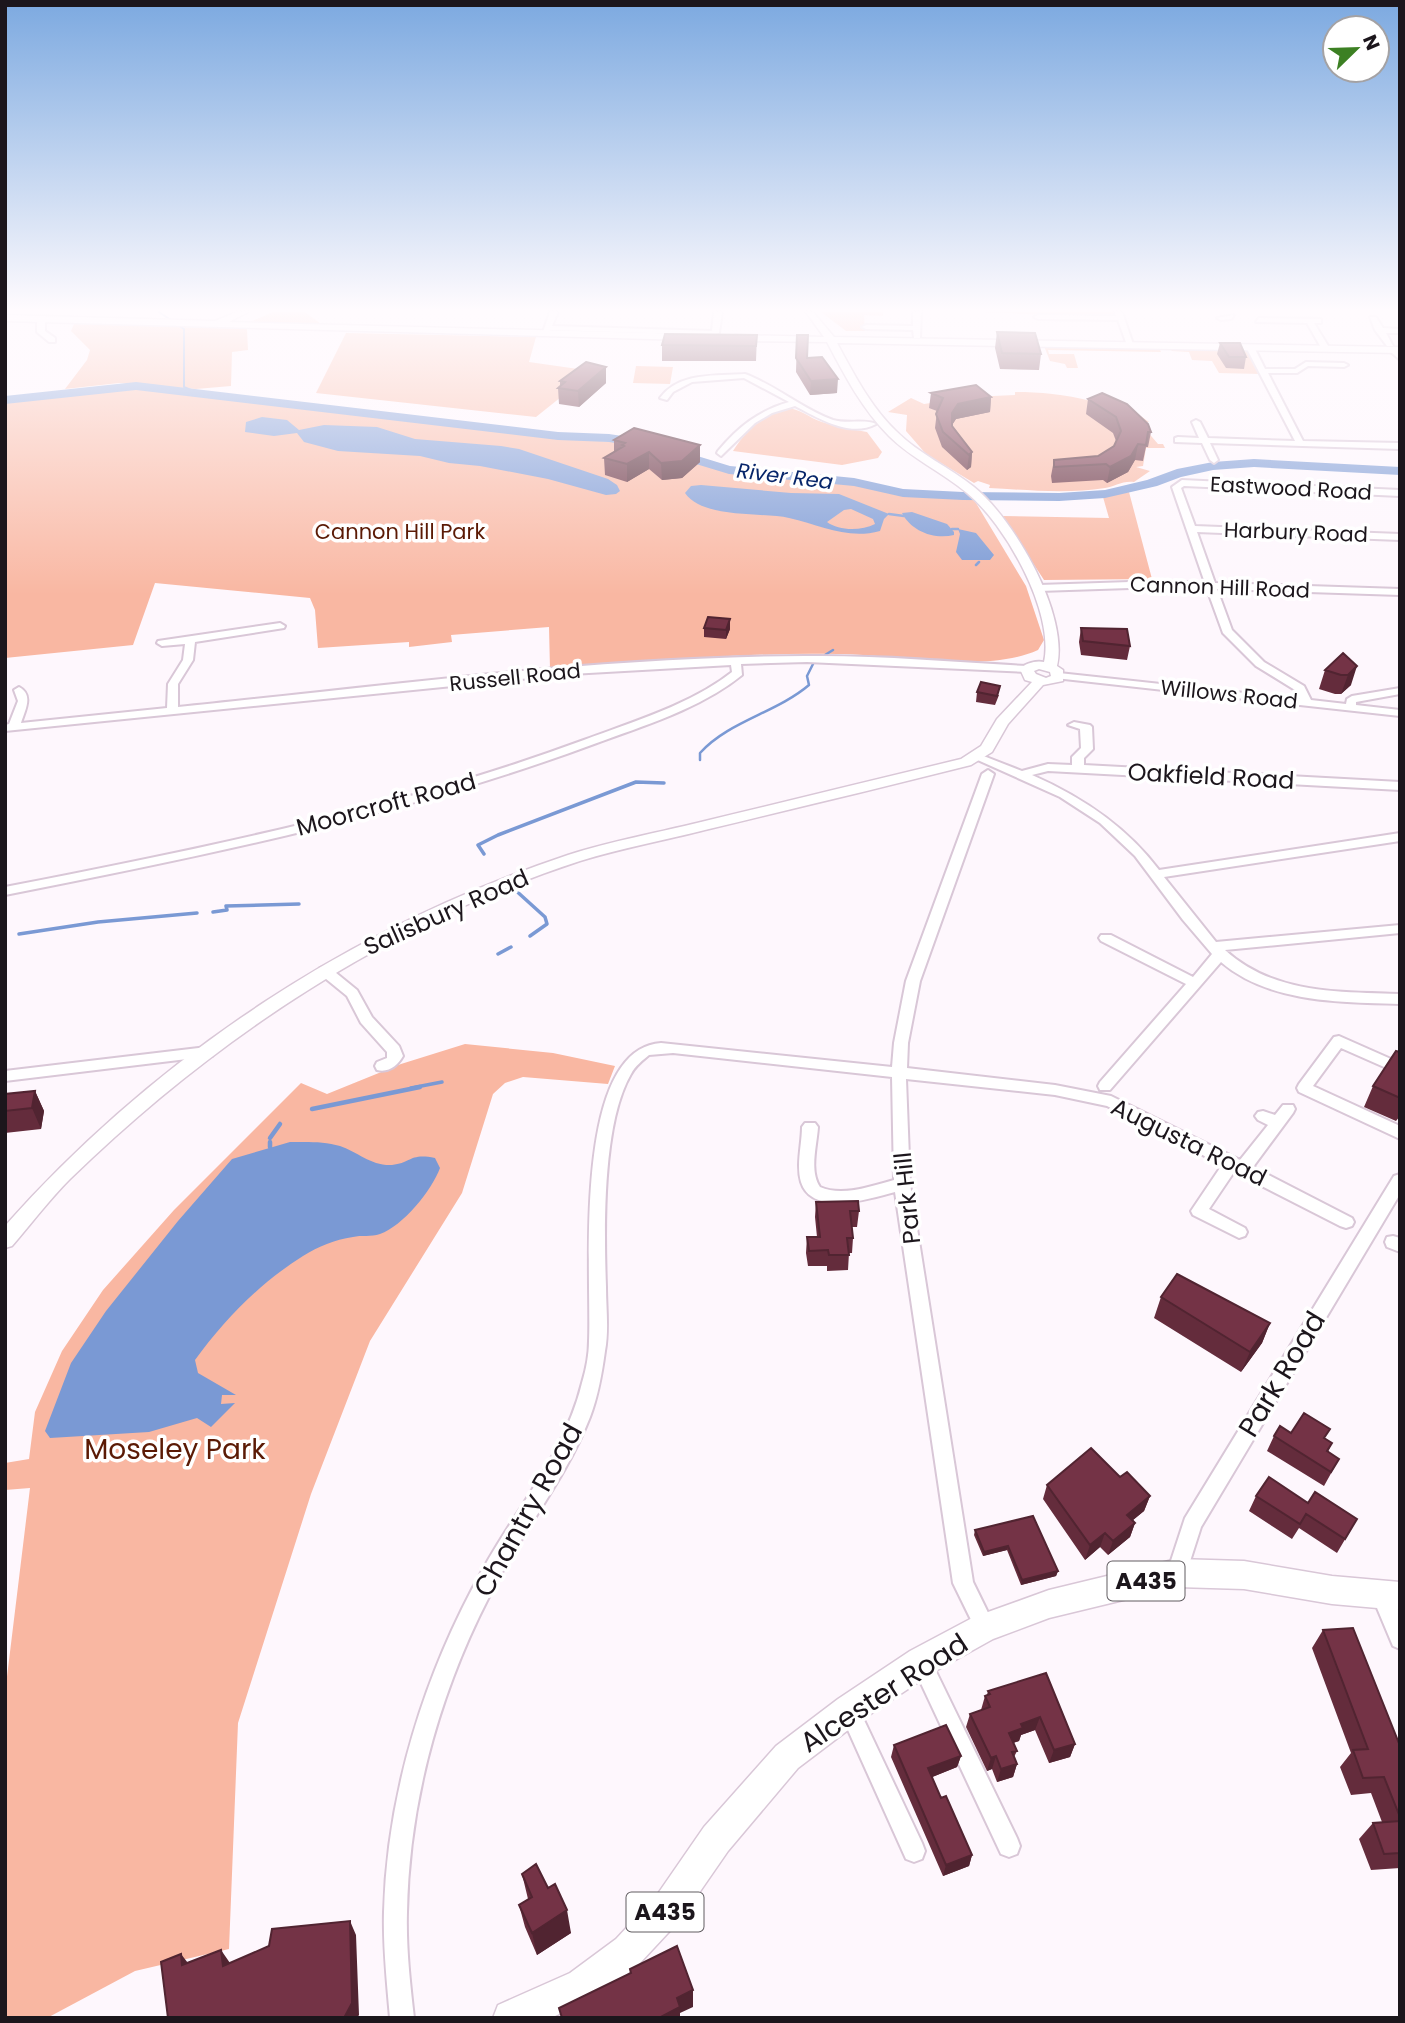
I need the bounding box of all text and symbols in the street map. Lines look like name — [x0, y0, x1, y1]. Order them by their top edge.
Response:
north arrow — [1321, 14, 1391, 84]
text: N — [1356, 31, 1386, 54]
water label: River Rea — [735, 456, 835, 496]
street label: Eastwood Road — [1209, 469, 1373, 507]
street label: Harbury Road — [1224, 515, 1368, 549]
park label: Cannon Hill Park — [315, 517, 485, 546]
street label: Cannon Hill Road — [1130, 569, 1310, 605]
street label: Russell Road — [448, 656, 582, 698]
street label: Willows Road — [1159, 672, 1299, 716]
street label: Oakfield Road — [1127, 755, 1295, 797]
street label: Moorcroft Road — [293, 764, 479, 844]
street label: Salisbury Road — [358, 861, 534, 963]
street label: Augusta Road — [1106, 1090, 1272, 1194]
street label: Park Hill — [886, 1150, 928, 1246]
street label: Park Road — [1229, 1304, 1335, 1444]
street label: Chantry Road — [464, 1416, 592, 1604]
park label: Moseley Park — [84, 1430, 266, 1469]
road number: A435 — [1108, 1562, 1184, 1600]
street label: Alcester Road — [792, 1624, 976, 1762]
road number: A435 — [626, 1893, 704, 1932]

